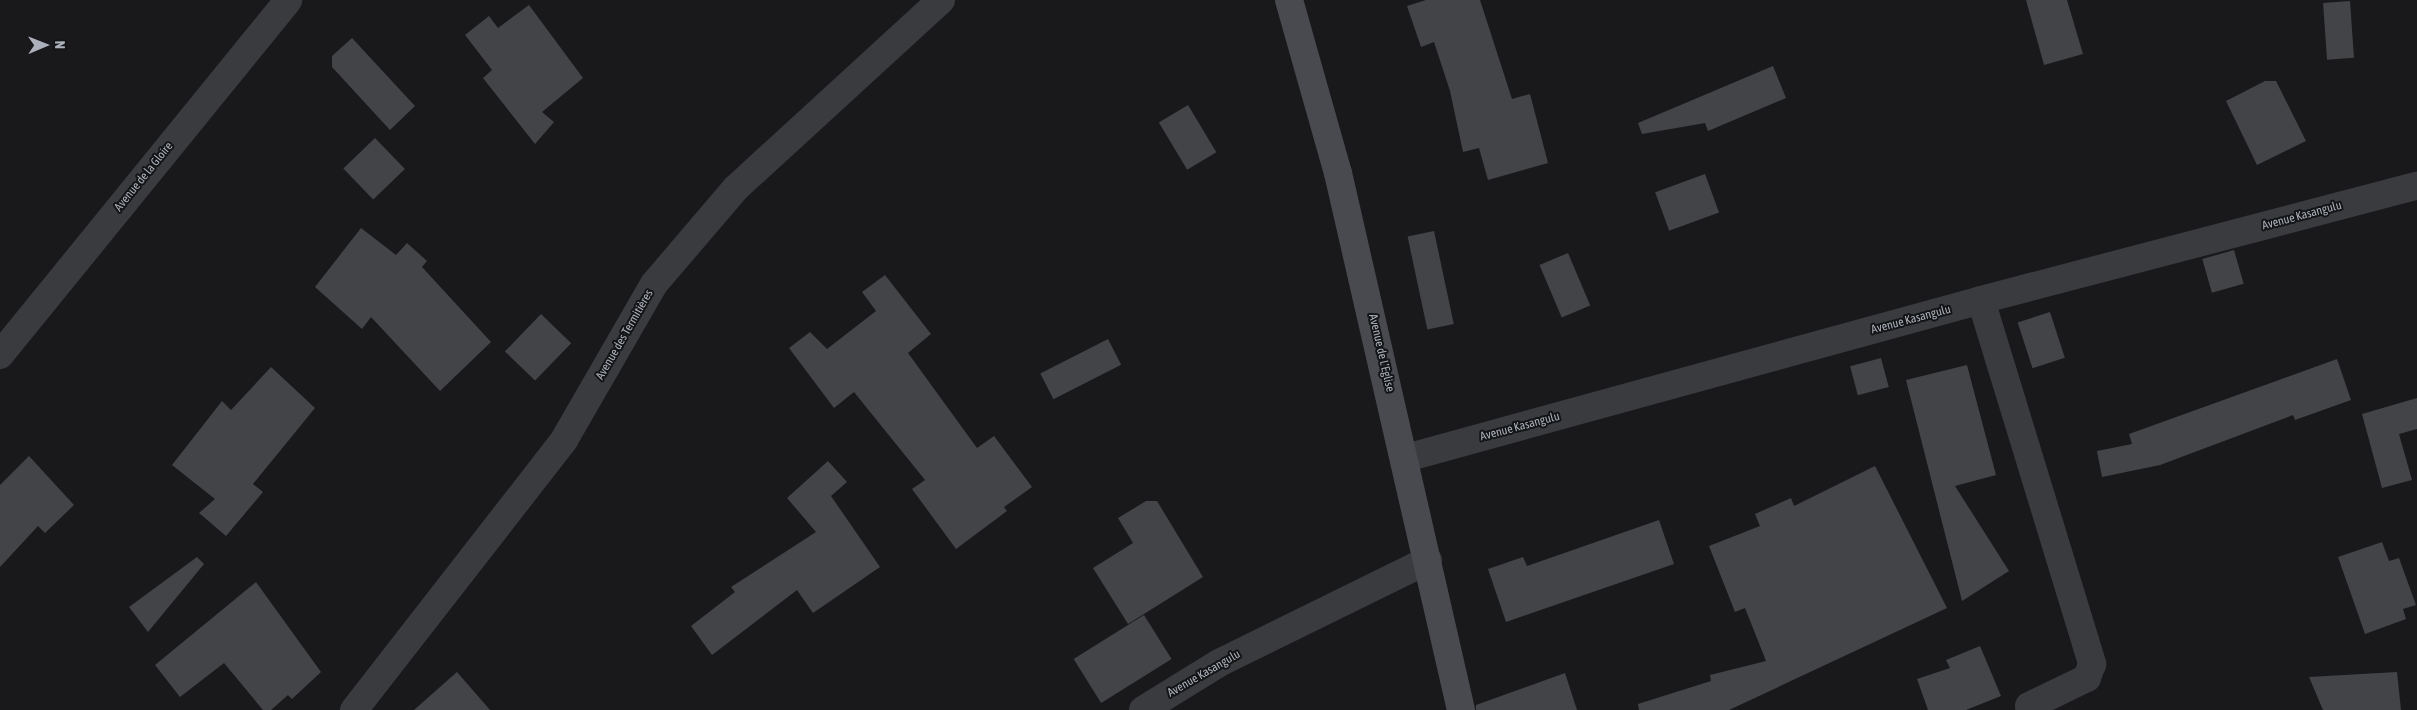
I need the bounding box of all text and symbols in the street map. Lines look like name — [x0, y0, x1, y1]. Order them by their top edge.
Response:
north arrow — [20, 20, 70, 70]
text: N — [52, 40, 68, 49]
street label: Avenue de la Gloire — [112, 139, 176, 215]
street label: Avenue Kasangulu — [2261, 198, 2343, 234]
street label: Avenue des Termitières — [593, 287, 657, 383]
street label: Avenue Kasangulu — [1870, 302, 1952, 338]
street label: Avenue de L'Eglise — [1365, 313, 1397, 393]
street label: Avenue Kasangulu — [1479, 409, 1561, 445]
street label: Avenue Kasangulu — [1165, 647, 1243, 701]

